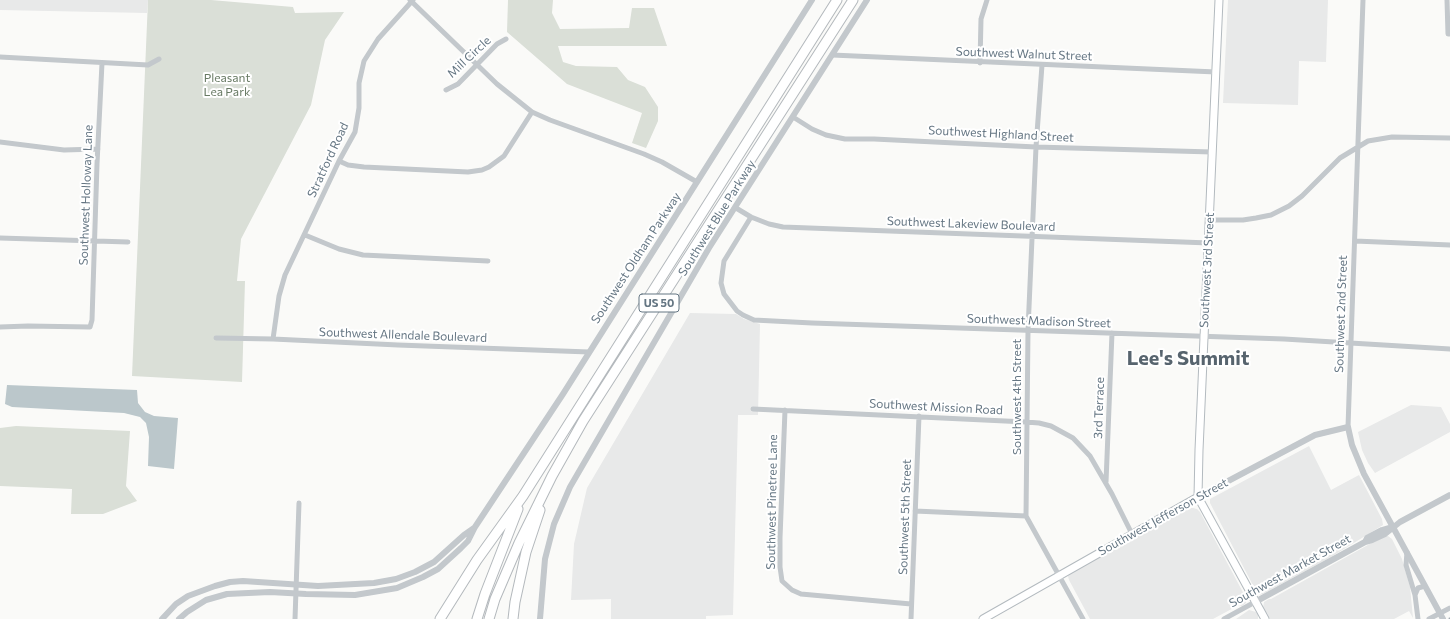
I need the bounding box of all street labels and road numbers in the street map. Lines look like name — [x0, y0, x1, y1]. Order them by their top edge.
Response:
street label: Mill Circle — [444, 33, 494, 81]
street label: Southwest Walnut Street — [955, 44, 1093, 64]
street label: Stratford Road — [304, 120, 352, 200]
street label: Southwest Highland Street — [928, 123, 1074, 145]
street label: Southwest Holloway Lane — [76, 124, 96, 266]
street label: Southwest Blue Parkway — [675, 157, 759, 279]
street label: Southwest Oldham Parkway — [588, 190, 684, 326]
street label: Southwest 3rd Street — [1197, 212, 1217, 328]
street label: Southwest Lakeview Boulevard — [887, 214, 1055, 234]
street label: Southwest 2nd Street — [1332, 255, 1350, 373]
road number: US 50 — [639, 294, 679, 312]
street label: Southwest Madison Street — [967, 311, 1111, 331]
street label: Southwest Allendale Boulevard — [319, 325, 487, 345]
street label: Southwest 4th Street — [1010, 339, 1024, 455]
street label: 3rd Terrace — [1091, 377, 1107, 439]
street label: Southwest Mission Road — [869, 396, 1003, 418]
street label: Southwest Pinetree Lane — [764, 434, 780, 570]
street label: Southwest 5th Street — [896, 459, 914, 575]
street label: Southwest Jefferson Street — [1096, 475, 1230, 559]
street label: Southwest Market Street — [1227, 531, 1353, 611]

